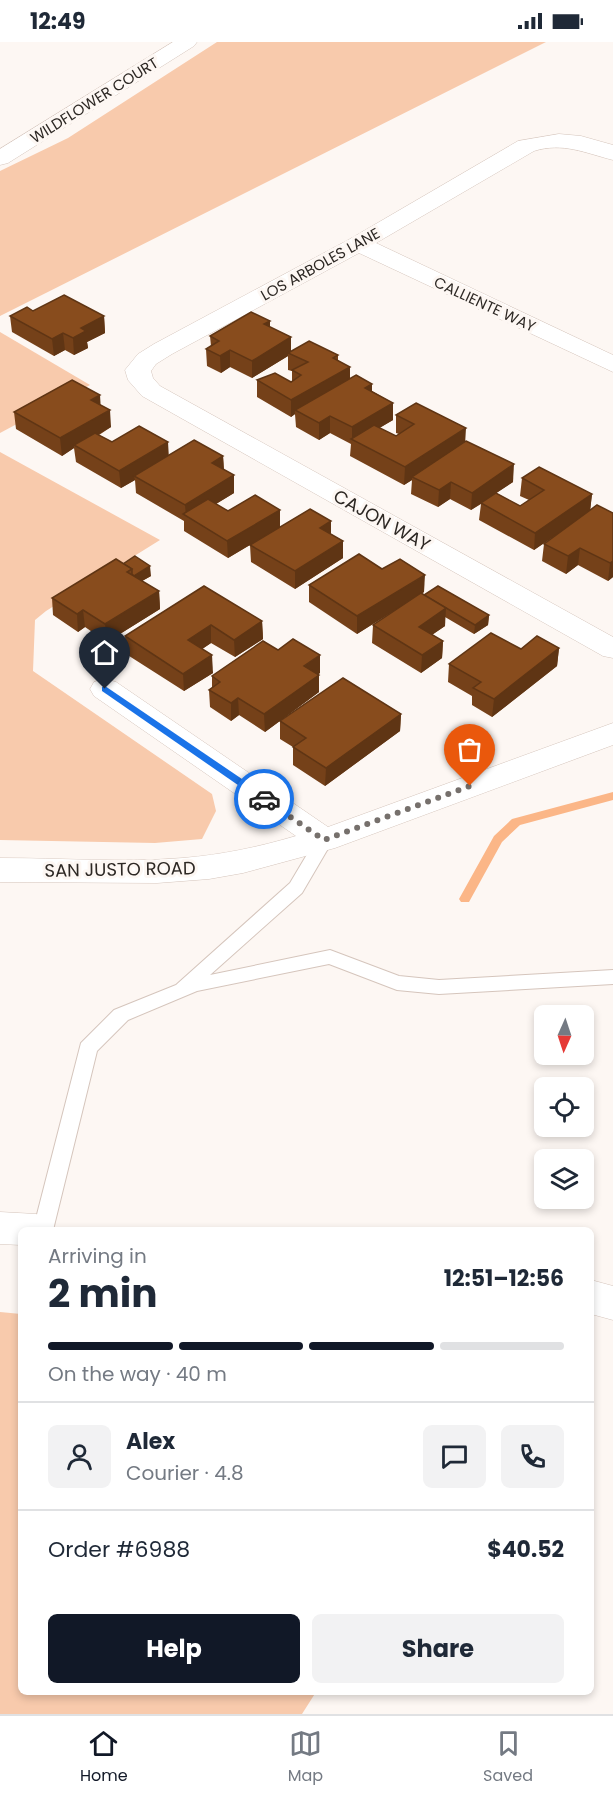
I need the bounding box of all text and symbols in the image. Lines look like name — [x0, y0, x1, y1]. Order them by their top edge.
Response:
text: 12:49 — [30, 6, 86, 37]
street label: WILDFLOWER COURT — [26, 52, 162, 148]
street label: LOS ARBOLES LANE — [257, 223, 383, 305]
street label: CALLIENTE WAY — [431, 271, 539, 337]
street label: CAJON WAY — [329, 483, 435, 557]
pin — [79, 627, 130, 689]
icon: home — [88, 636, 121, 669]
pin — [444, 724, 495, 786]
icon: bag — [453, 733, 486, 766]
courier — [234, 769, 294, 829]
icon: car — [248, 783, 281, 816]
street label: SAN JUSTO ROAD — [44, 855, 196, 883]
north arrow — [534, 1005, 594, 1065]
map controls — [534, 1005, 594, 1209]
button: locate — [534, 1077, 594, 1137]
button: layers — [534, 1149, 594, 1209]
text: Arriving in — [48, 1242, 147, 1270]
text: 12:51–12:56 — [444, 1263, 564, 1294]
text: 2 min — [48, 1266, 158, 1321]
text: On the way · 40 m — [48, 1360, 227, 1388]
button: person — [48, 1425, 111, 1488]
button: chat — [423, 1425, 486, 1488]
button: phone — [501, 1425, 564, 1488]
text: Alex — [126, 1426, 175, 1457]
text: Courier · 4.8 — [126, 1459, 244, 1487]
text: Order #6988 — [48, 1534, 190, 1565]
text: $40.52 — [487, 1534, 564, 1565]
button: Help — [48, 1614, 300, 1683]
button: Share — [312, 1614, 564, 1683]
tab: Home — [80, 1727, 128, 1788]
tab: Map — [288, 1727, 323, 1788]
tab: Saved — [483, 1727, 533, 1788]

